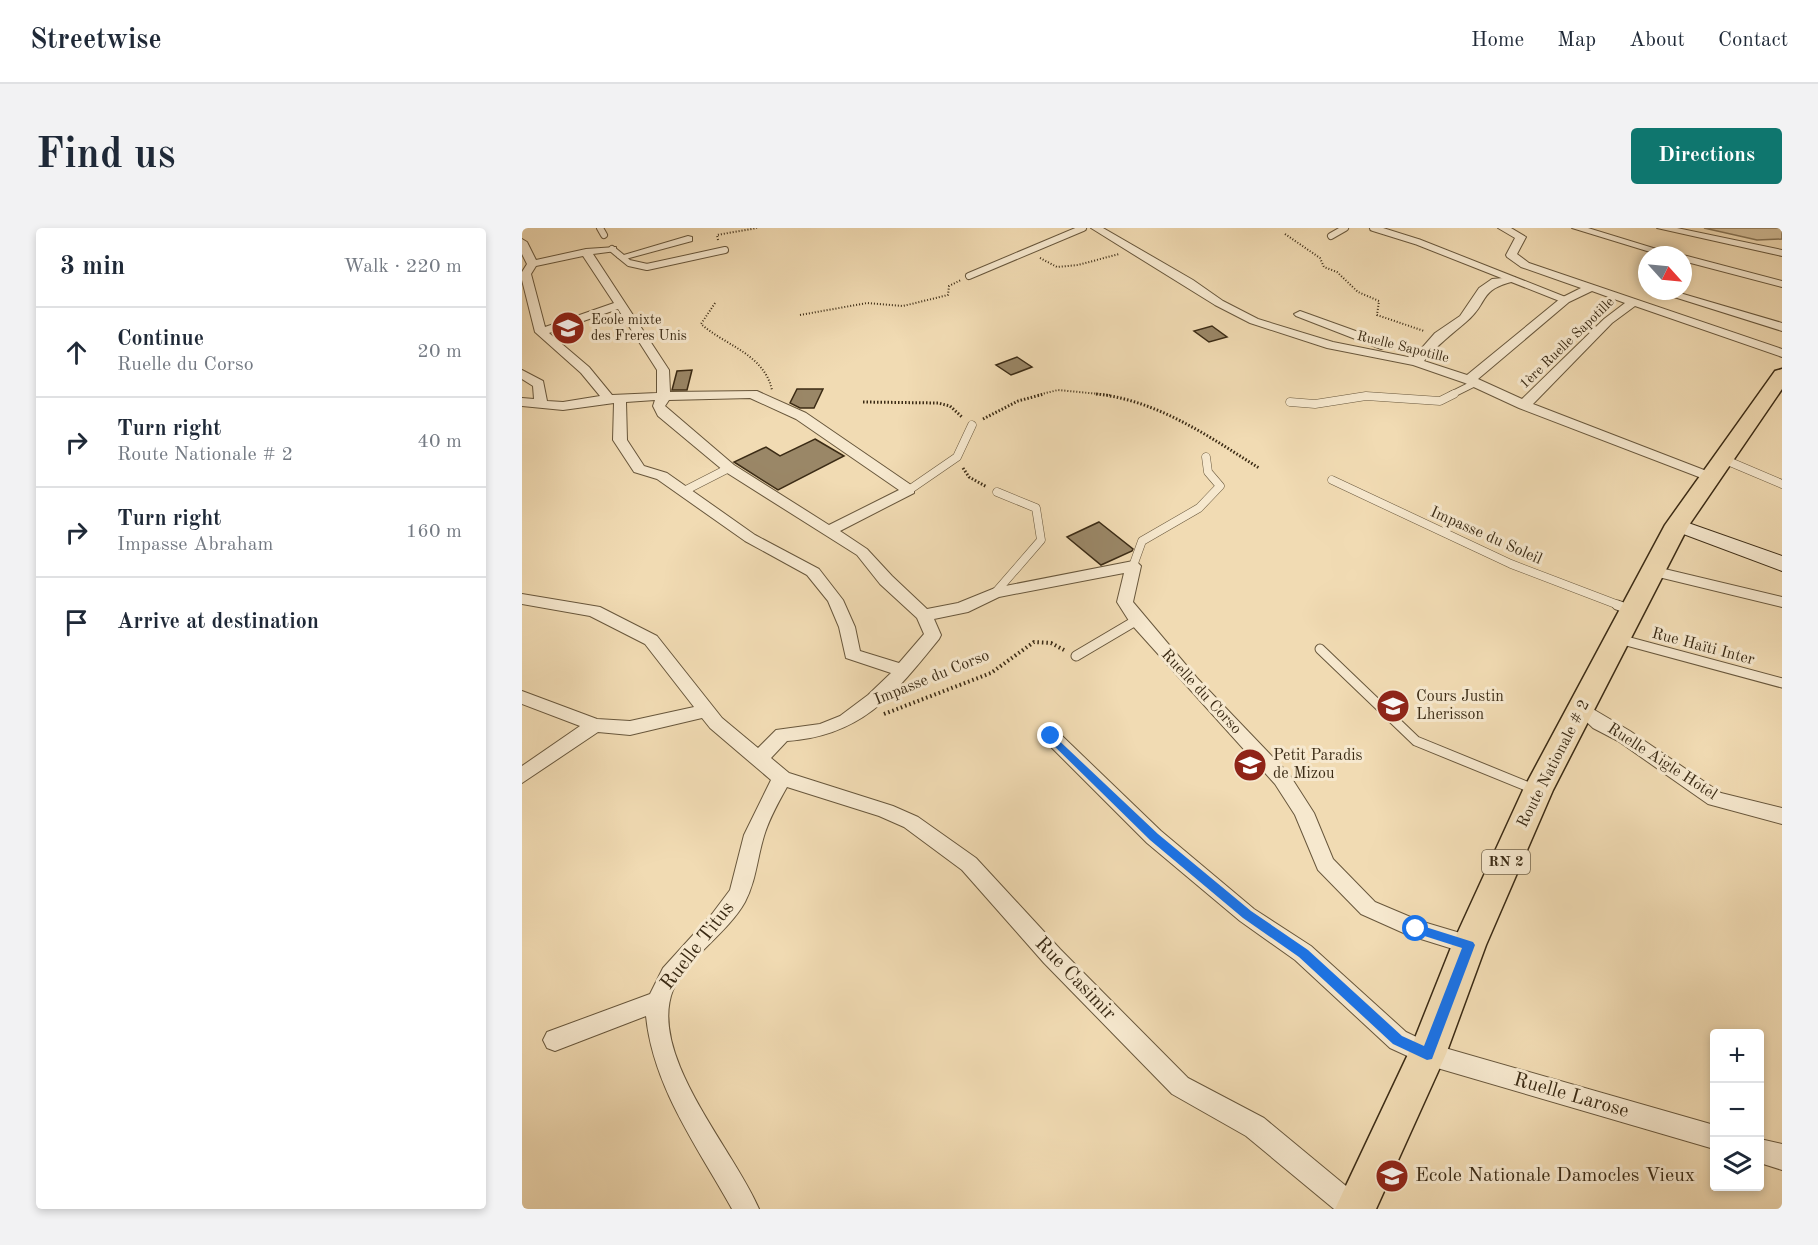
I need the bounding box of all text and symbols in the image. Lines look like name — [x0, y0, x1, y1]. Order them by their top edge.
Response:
text: Streetwise — [30, 27, 162, 55]
text: Home — [1471, 30, 1524, 51]
text: Map — [1557, 30, 1596, 51]
text: About — [1629, 30, 1685, 51]
text: Contact — [1718, 30, 1788, 51]
button: Directions — [1631, 128, 1782, 184]
text: Find us — [36, 135, 175, 177]
north arrow — [1638, 246, 1692, 300]
text: 3 min — [60, 254, 125, 280]
text: Walk · 220 m — [343, 257, 462, 277]
street label: 1ère Ruelle Sapotille — [1517, 295, 1617, 391]
school or university icon: Ecole mixte des Freres Unis — [550, 310, 586, 346]
place label: Ecole mixte des Freres Unis — [591, 313, 687, 343]
text: Continue — [117, 328, 204, 350]
street label: Ruelle Sapotille — [1356, 329, 1450, 365]
icon: ahead — [60, 336, 93, 369]
text: 20 m — [417, 342, 462, 362]
text: Ruelle du Corso — [117, 355, 254, 375]
text: Turn right — [117, 418, 221, 440]
icon: right — [60, 426, 93, 459]
text: 40 m — [417, 432, 462, 452]
text: Route Nationale # 2 — [117, 445, 293, 465]
street label: Impasse du Soleil — [1428, 504, 1544, 568]
text: Turn right — [117, 508, 221, 530]
icon: right — [60, 516, 93, 549]
text: 160 m — [406, 522, 462, 542]
text: Impasse Abraham — [117, 535, 273, 555]
icon: arrive — [60, 606, 93, 639]
text: Arrive at destination — [117, 611, 319, 633]
street label: Rue Haïti Inter — [1650, 626, 1757, 669]
street label: Ruelle du Corso — [1158, 647, 1244, 737]
street label: Impasse du Corso — [872, 648, 992, 708]
school or university icon: Cours Justin Lherisson — [1375, 688, 1411, 724]
place label: Cours Justin Lherisson — [1416, 689, 1504, 723]
street label: Route Nationale # 2 — [1515, 698, 1593, 830]
street label: Ruelle Aigle Hotel — [1604, 721, 1720, 803]
route end — [1037, 722, 1063, 748]
school or university icon: Petit Paradis de Mizou — [1232, 747, 1268, 783]
place label: Petit Paradis de Mizou — [1273, 748, 1363, 782]
road number: RN 2 — [1482, 850, 1530, 874]
street label: Ruelle Titus — [658, 898, 738, 994]
route start — [1402, 915, 1428, 941]
street label: Rue Casimir — [1031, 934, 1119, 1024]
map controls — [1710, 1029, 1764, 1191]
button: + — [1710, 1029, 1764, 1083]
street label: Ruelle Larose — [1511, 1070, 1631, 1122]
button: − — [1710, 1083, 1764, 1137]
button: layers — [1710, 1137, 1764, 1191]
school or university icon: Ecole Nationale Damocles Vieux — [1374, 1158, 1410, 1194]
place label: Ecole Nationale Damocles Vieux — [1415, 1166, 1695, 1186]

